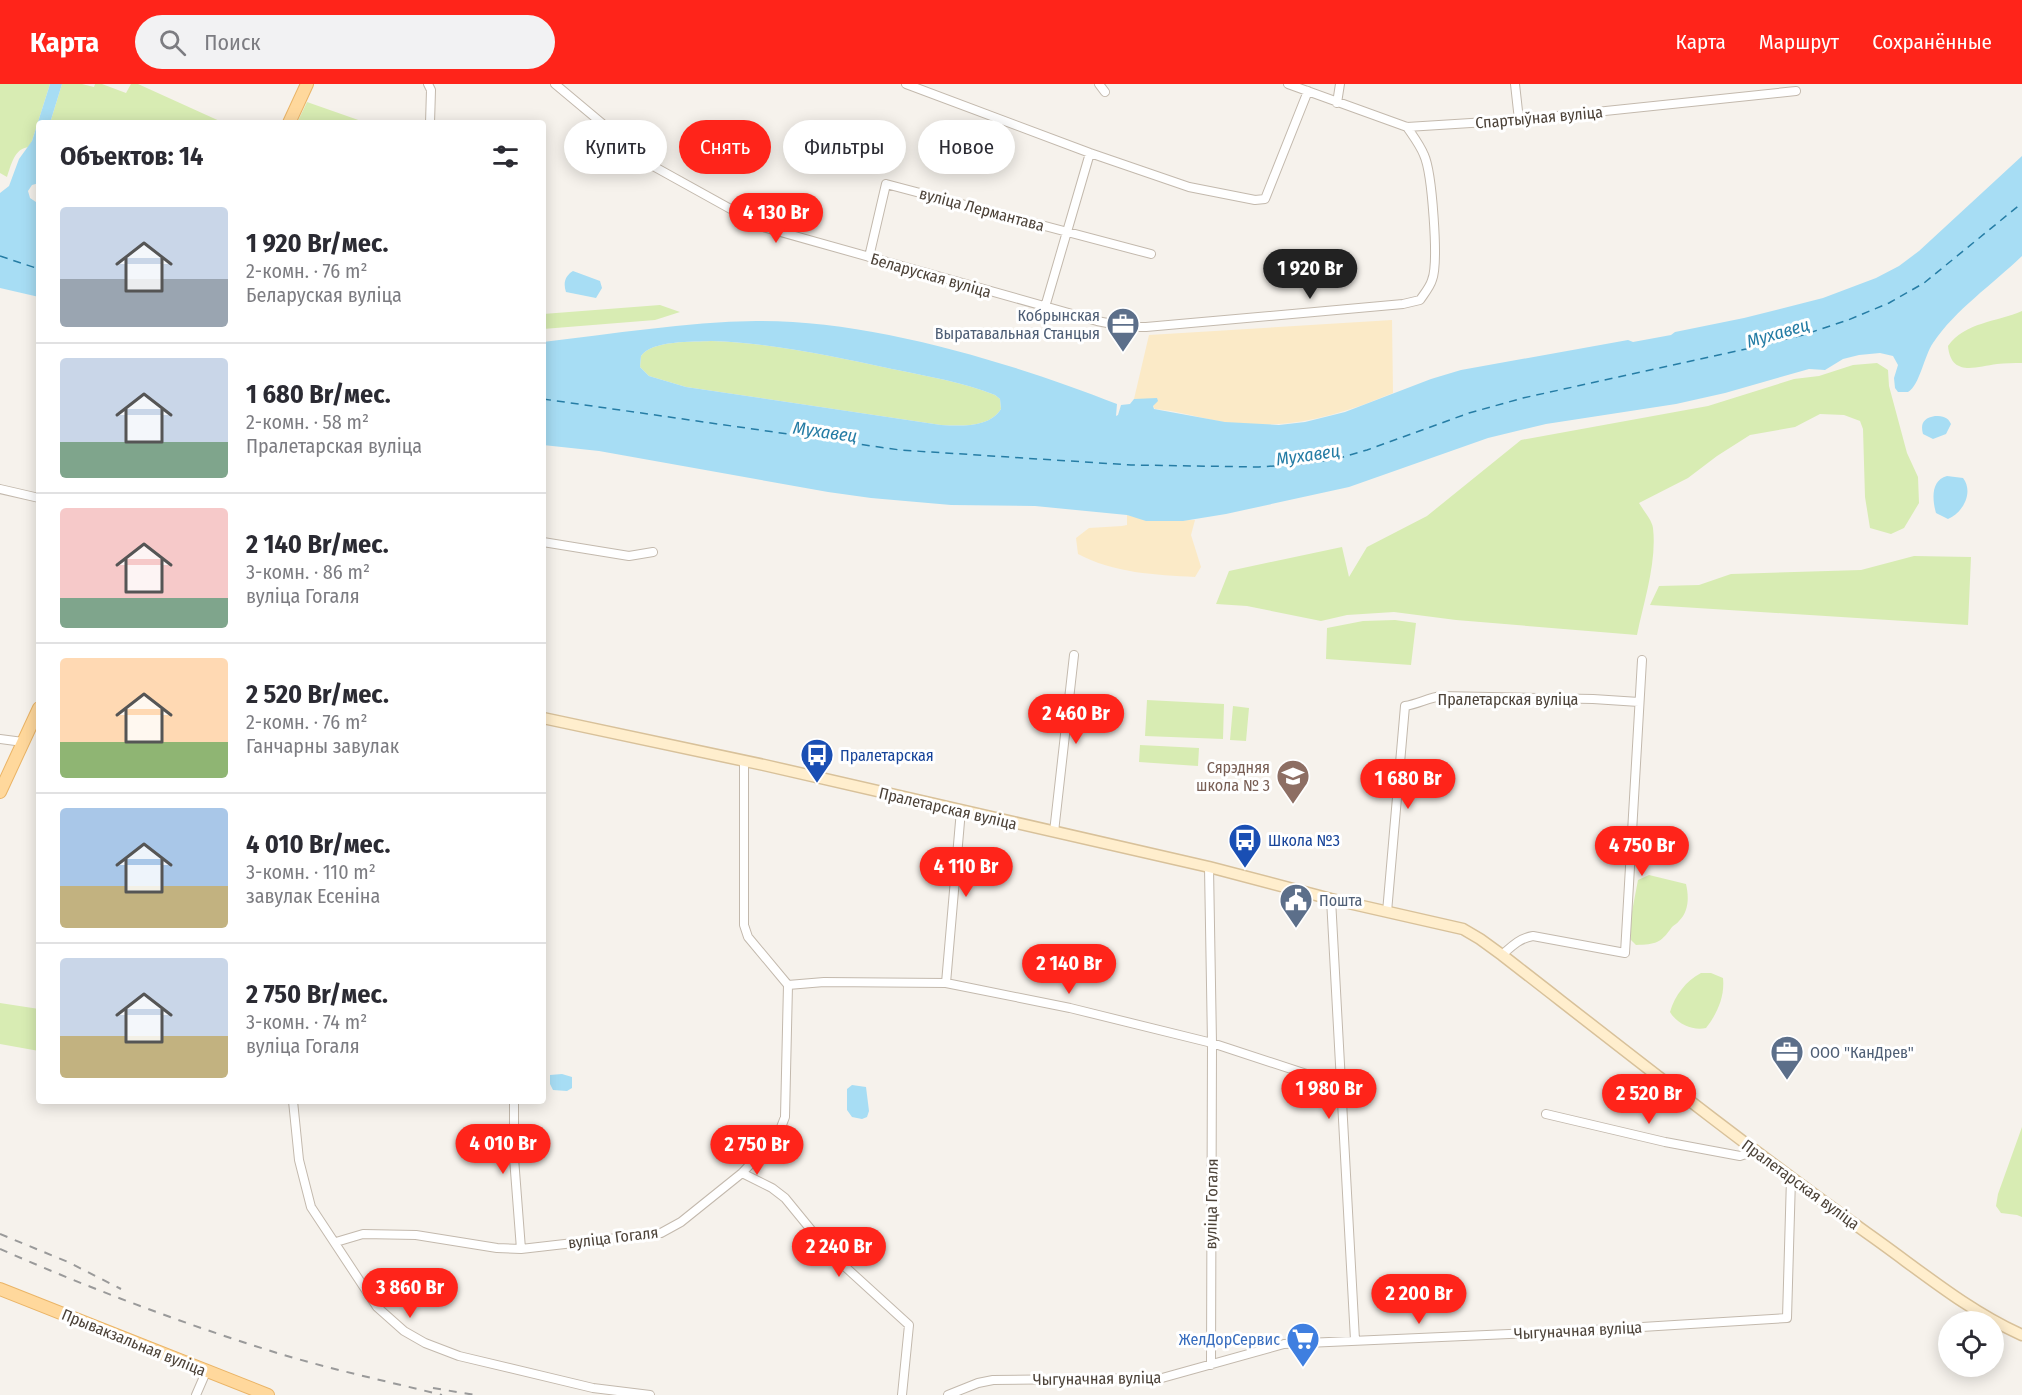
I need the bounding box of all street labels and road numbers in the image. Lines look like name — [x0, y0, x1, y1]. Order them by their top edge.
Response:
street label: Спартыўная вуліца — [1474, 102, 1604, 133]
street label: вуліца Лермантава — [917, 184, 1047, 235]
street label: Беларуская вуліца — [868, 249, 994, 302]
street label: Пралетарская вуліца — [1438, 690, 1579, 709]
street label: Пралетарская вуліца — [877, 783, 1019, 834]
street label: Пралетарская вуліца — [1738, 1135, 1863, 1234]
street label: вуліца Гогаля — [1201, 1158, 1222, 1250]
street label: вуліца Гогаля — [567, 1223, 659, 1252]
street label: Прывакзальная вуліца — [59, 1305, 209, 1380]
street label: Чыгуначная вуліца — [1513, 1318, 1643, 1343]
street label: Чыгуначная вуліца — [1033, 1368, 1162, 1389]

